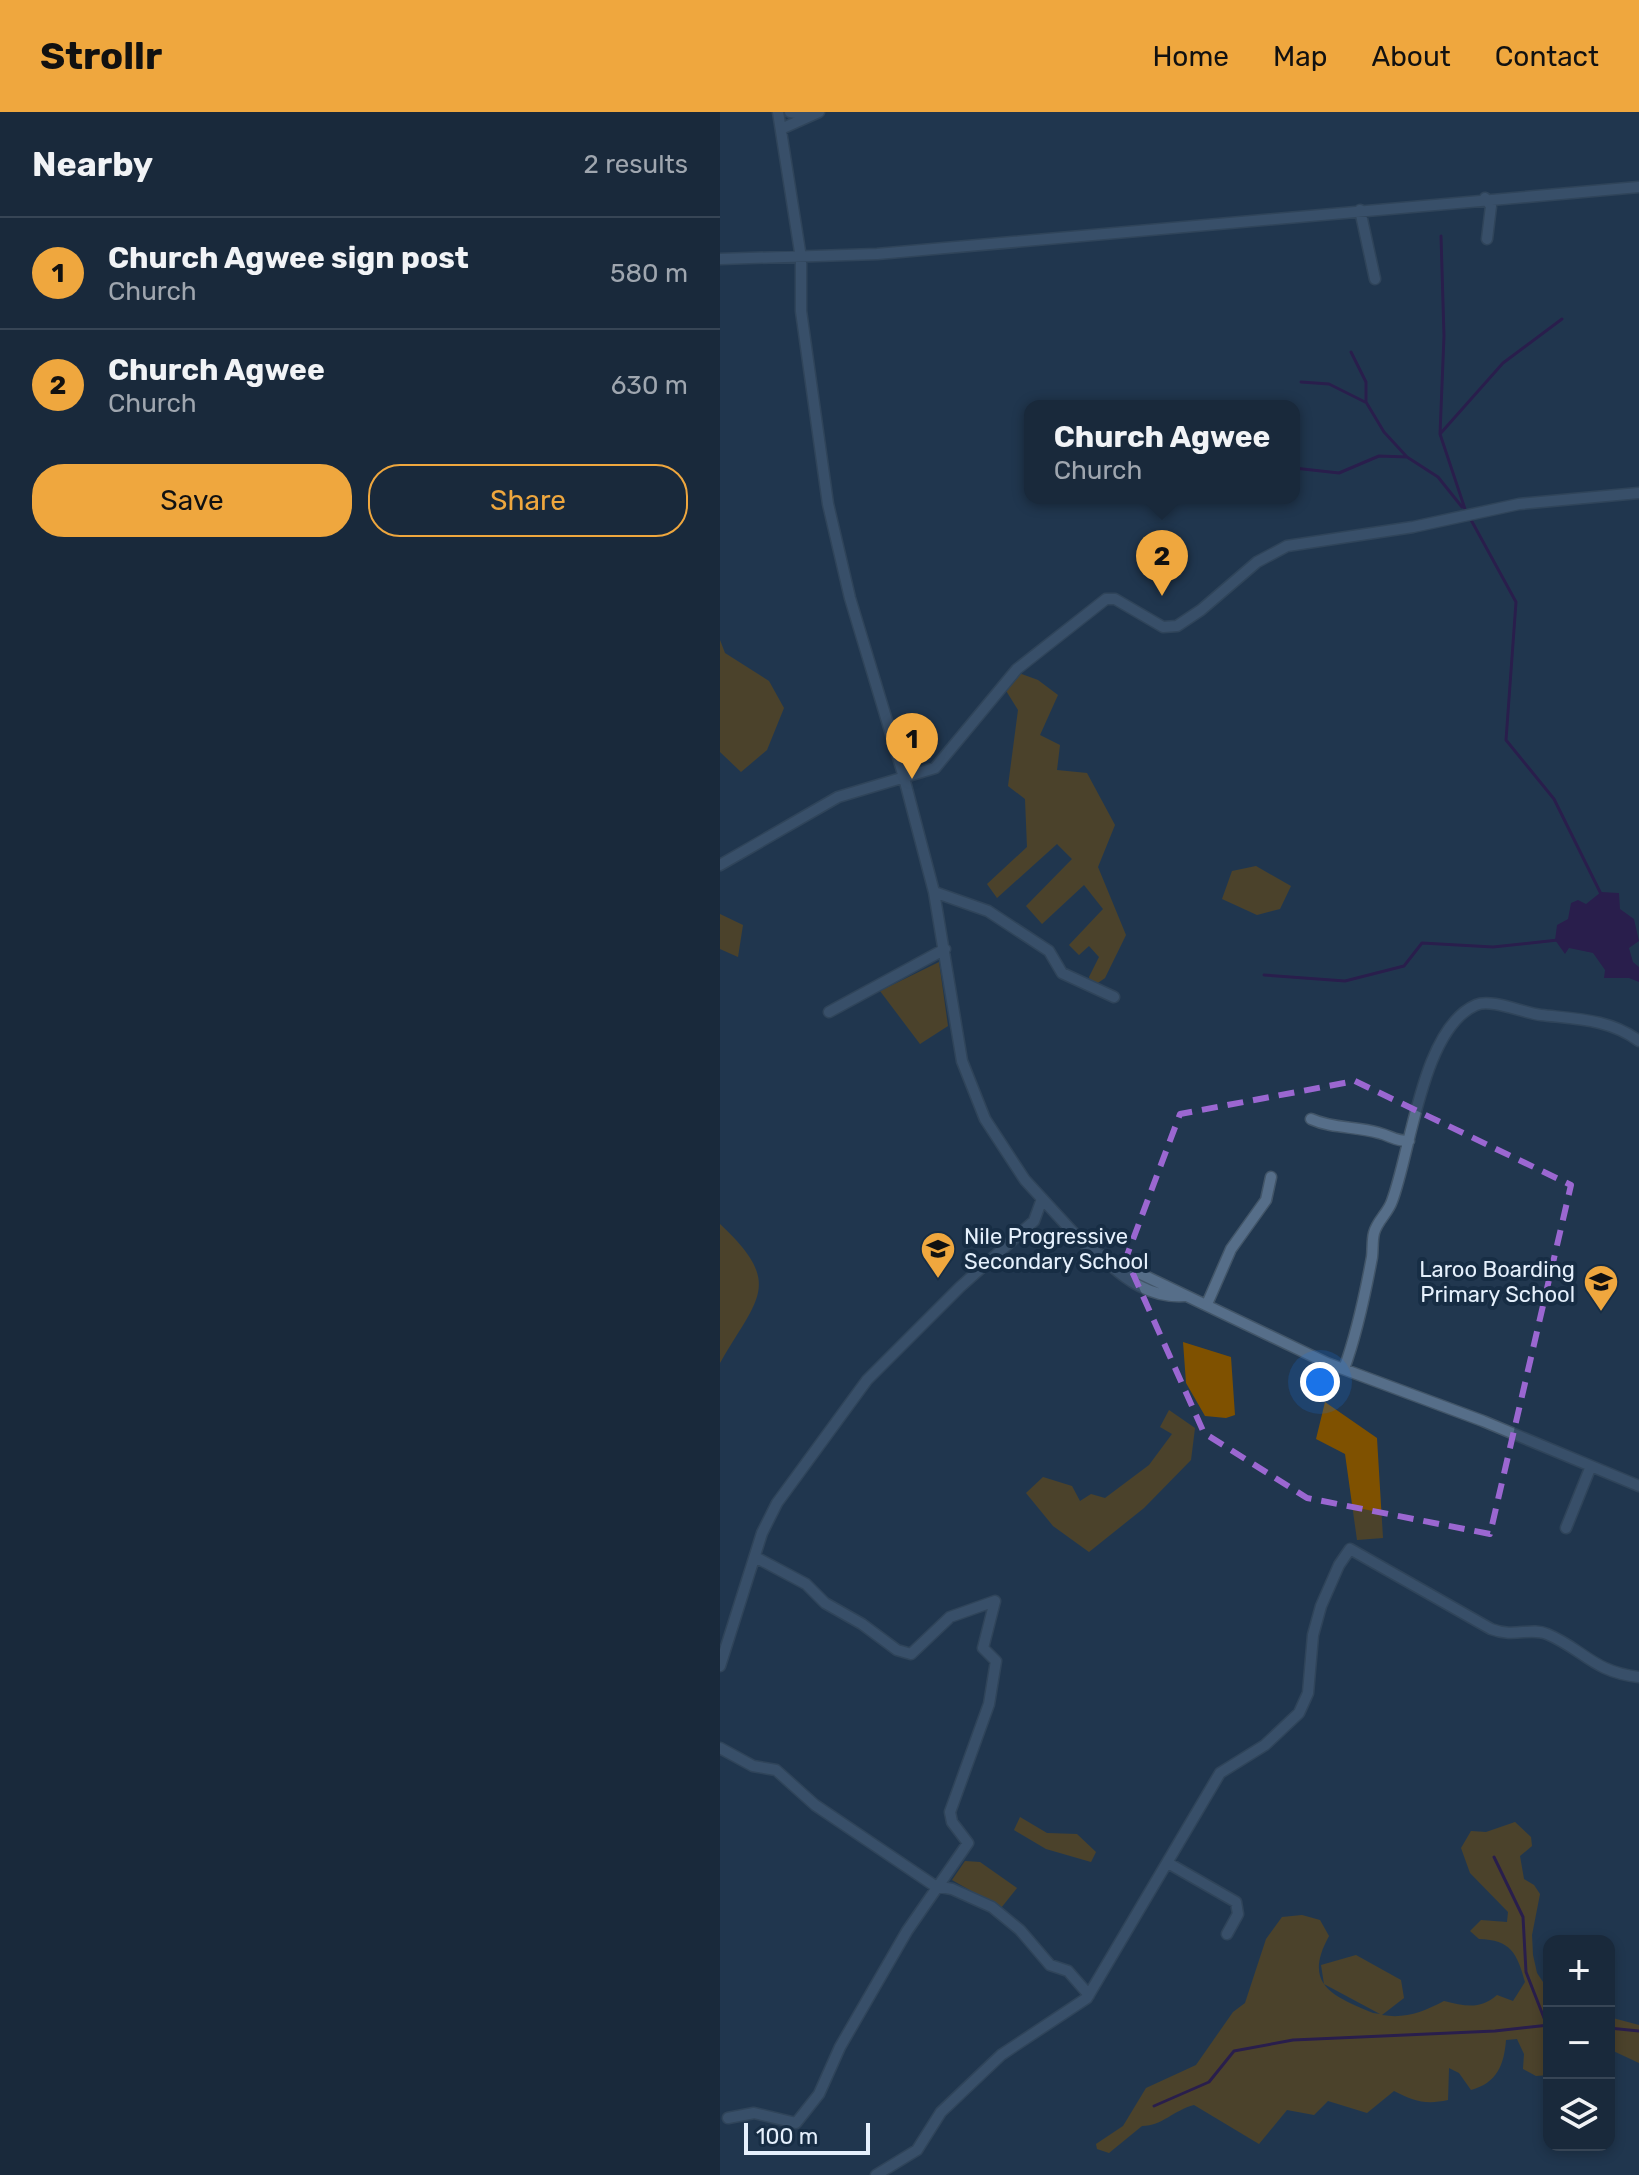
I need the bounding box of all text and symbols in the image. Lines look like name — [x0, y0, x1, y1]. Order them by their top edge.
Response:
text: Strollr — [40, 33, 162, 79]
text: Home — [1152, 40, 1229, 73]
text: Map — [1273, 40, 1327, 73]
text: About — [1371, 40, 1451, 73]
text: Contact — [1495, 40, 1599, 73]
text: Nearby — [32, 144, 153, 185]
text: 2 results — [584, 149, 688, 180]
text: Church Agwee sign post — [108, 240, 469, 276]
text: 1 — [52, 258, 64, 289]
text: 580 m — [610, 258, 688, 289]
text: Church — [108, 276, 197, 307]
text: Church Agwee — [108, 352, 325, 388]
text: 2 — [50, 370, 66, 401]
text: 630 m — [611, 370, 688, 401]
text: Church — [108, 388, 197, 419]
popup — [1024, 400, 1300, 504]
text: Church Agwee — [1054, 419, 1270, 455]
text: Church — [1054, 455, 1142, 486]
button: Save — [32, 464, 352, 537]
button: Share — [368, 464, 688, 537]
pin: 2 — [1136, 530, 1188, 596]
pin: 1 — [886, 713, 938, 779]
place label: Nile Progressive Secondary School — [964, 1223, 1148, 1275]
school or university icon: Nile Progressive Secondary School — [919, 1230, 957, 1280]
place label: Laroo Boarding Primary School — [1419, 1256, 1575, 1308]
school or university icon: Laroo Boarding Primary School — [1582, 1263, 1620, 1313]
your location — [1300, 1362, 1340, 1402]
map controls — [1543, 1935, 1615, 2151]
button: + — [1543, 1935, 1615, 2007]
button: − — [1543, 2007, 1615, 2079]
button: layers — [1543, 2079, 1615, 2151]
scale bar — [744, 2119, 870, 2155]
text: 100 m — [756, 2123, 818, 2150]

